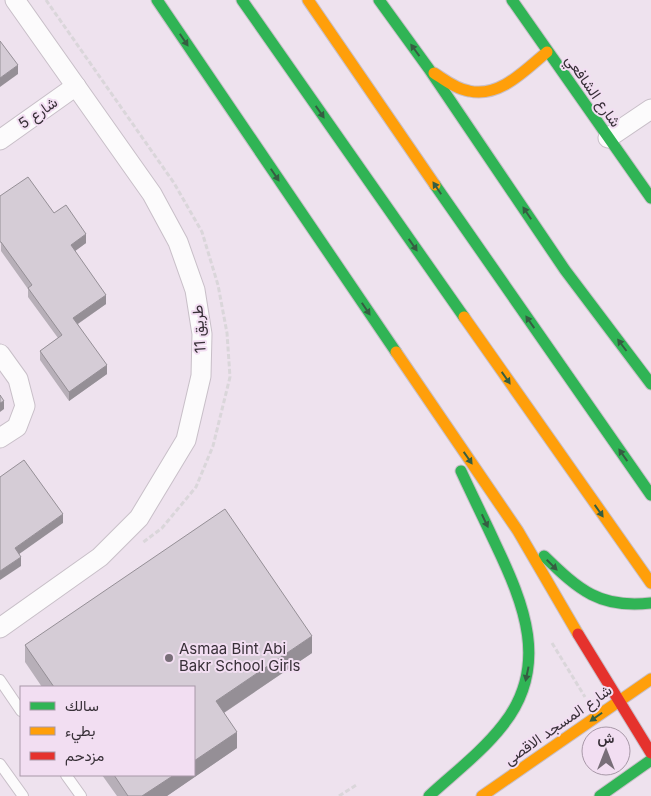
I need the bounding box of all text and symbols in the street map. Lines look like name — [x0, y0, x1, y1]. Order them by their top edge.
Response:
one-way arrow — [179, 34, 189, 47]
one-way arrow — [410, 43, 420, 57]
street label: شارع الشافعي — [558, 51, 625, 133]
street label: شارع 5 — [14, 92, 62, 134]
one-way arrow — [315, 105, 325, 119]
one-way arrow — [270, 168, 280, 182]
one-way arrow — [432, 182, 442, 195]
one-way arrow — [522, 206, 532, 220]
one-way arrow — [408, 238, 418, 252]
one-way arrow — [361, 303, 371, 316]
street label: طريق 11 — [187, 304, 211, 354]
one-way arrow — [525, 315, 535, 329]
one-way arrow — [617, 338, 627, 352]
one-way arrow — [501, 371, 511, 385]
one-way arrow — [618, 448, 628, 462]
one-way arrow — [463, 451, 473, 465]
one-way arrow — [594, 504, 604, 518]
one-way arrow — [481, 514, 489, 528]
one-way arrow — [546, 559, 558, 571]
place label: Asmaa Bint Abi Bakr School Girls — [179, 639, 301, 675]
marker: Asmaa Bint Abi Bakr School Girls — [163, 652, 175, 664]
one-way arrow — [522, 667, 530, 683]
street label: شارع المسجد الاقصى — [501, 681, 615, 769]
legend — [20, 686, 195, 776]
text: سالك — [65, 696, 99, 715]
one-way arrow — [590, 711, 603, 722]
text: بطيء — [65, 721, 95, 744]
north arrow — [581, 726, 631, 776]
text: مزدحم — [65, 746, 104, 766]

